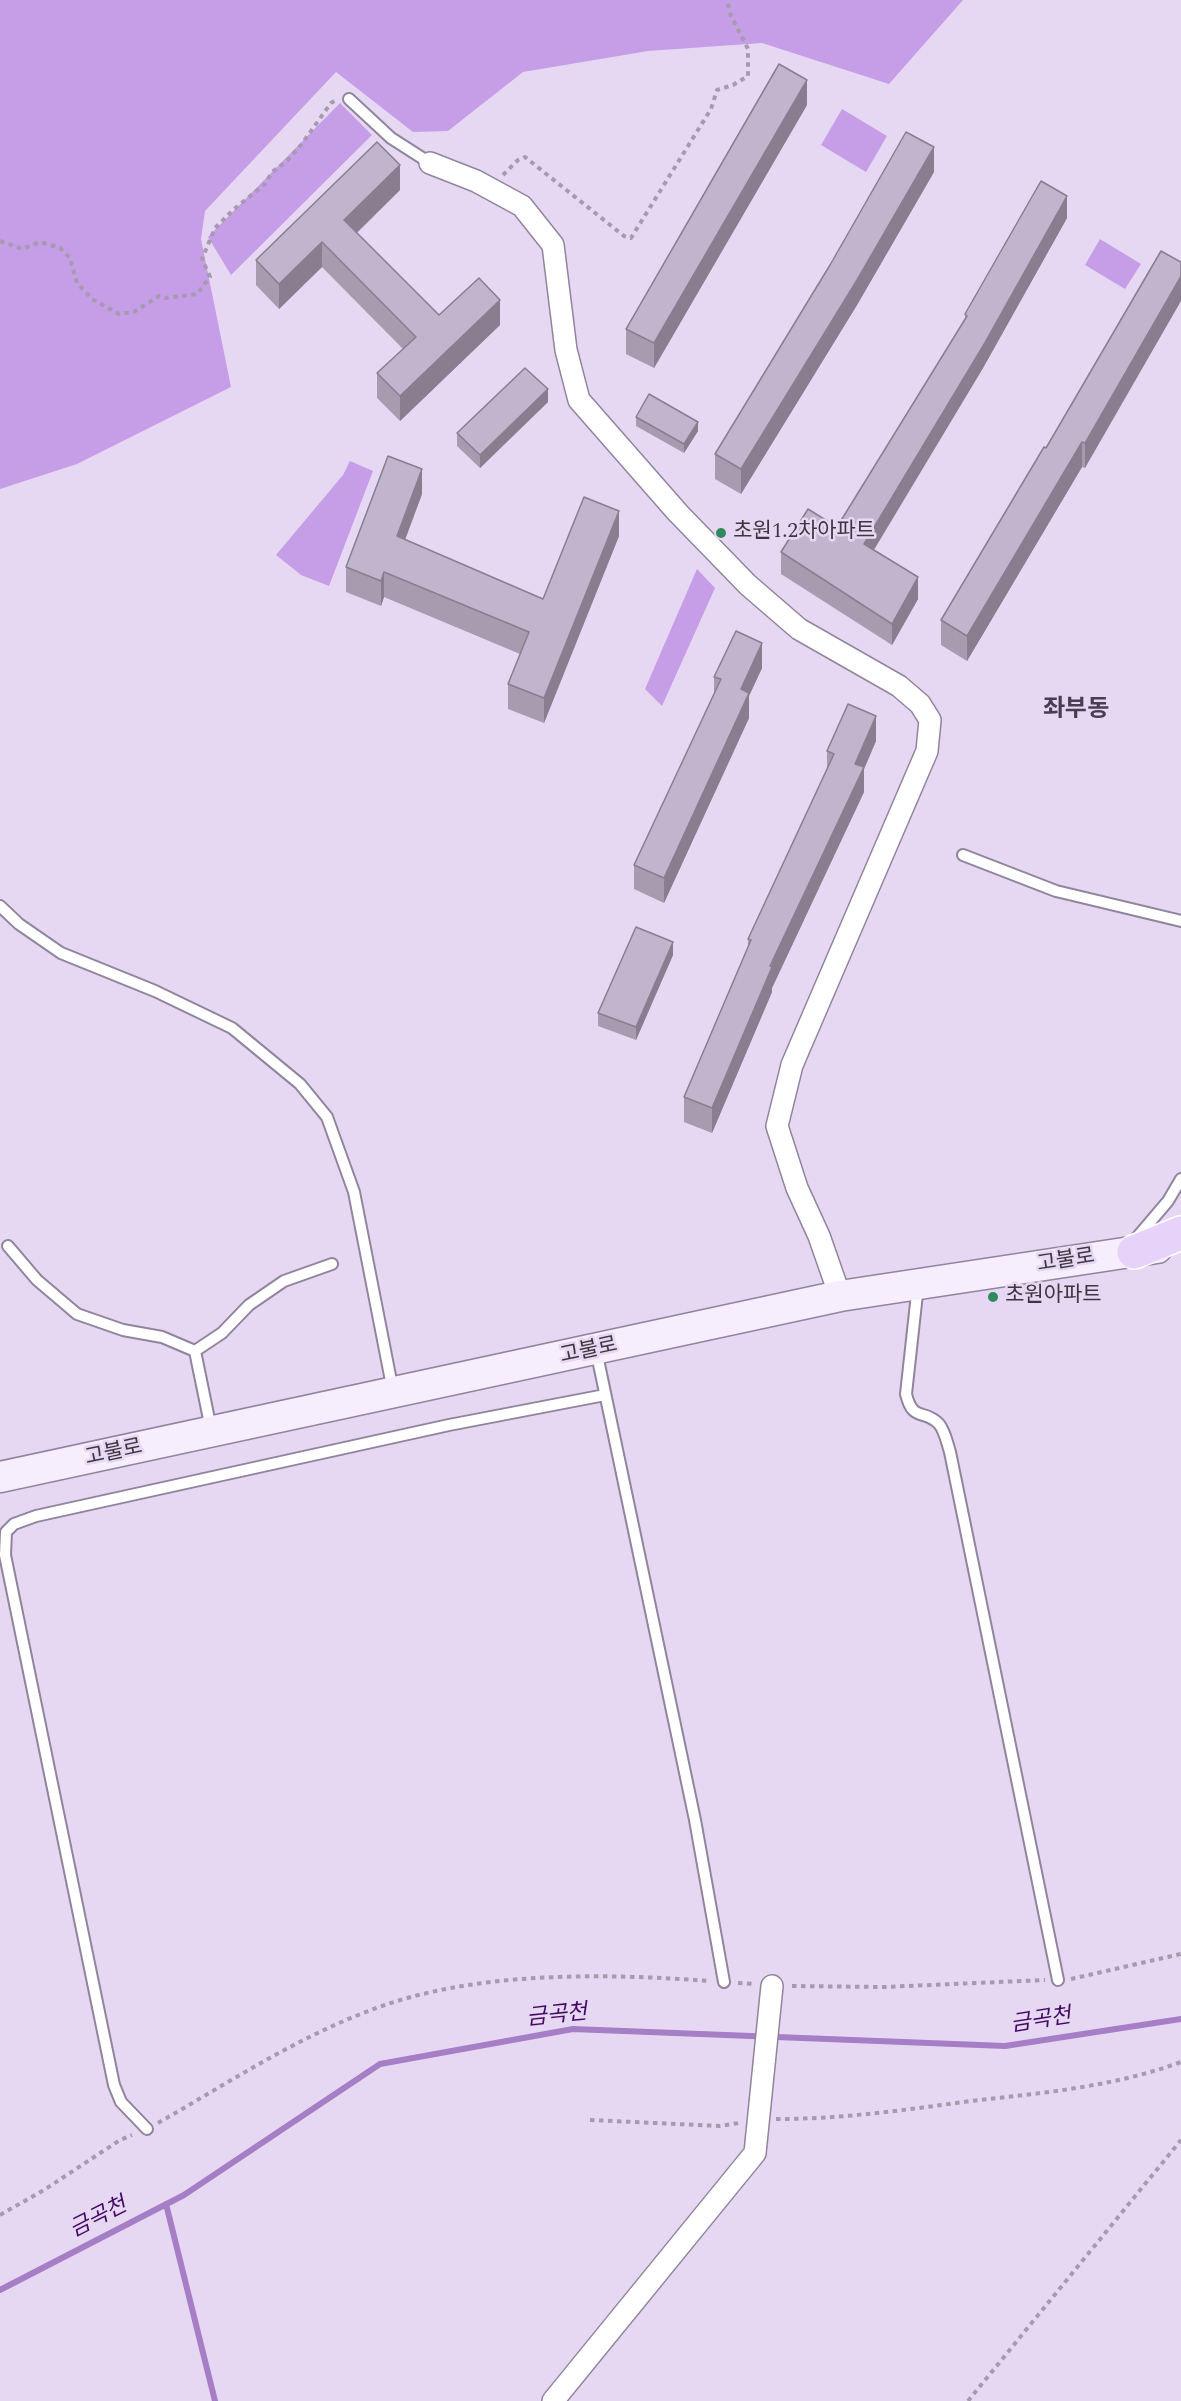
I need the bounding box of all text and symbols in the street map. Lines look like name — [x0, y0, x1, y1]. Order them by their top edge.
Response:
place label: 초원1.2차아파트 — [733, 520, 875, 546]
marker: 초원1.2차아파트 — [714, 526, 728, 540]
district label: 좌부동 — [1043, 697, 1109, 725]
street label: 고불로 — [1035, 1245, 1097, 1279]
place label: 초원아파트 — [1005, 1284, 1102, 1310]
marker: 초원아파트 — [986, 1290, 1000, 1304]
street label: 고불로 — [558, 1334, 620, 1370]
street label: 고불로 — [83, 1436, 145, 1472]
water label: 금곡천 — [525, 2001, 589, 2033]
water label: 금곡천 — [1009, 2004, 1073, 2040]
water label: 금곡천 — [66, 2193, 132, 2245]

